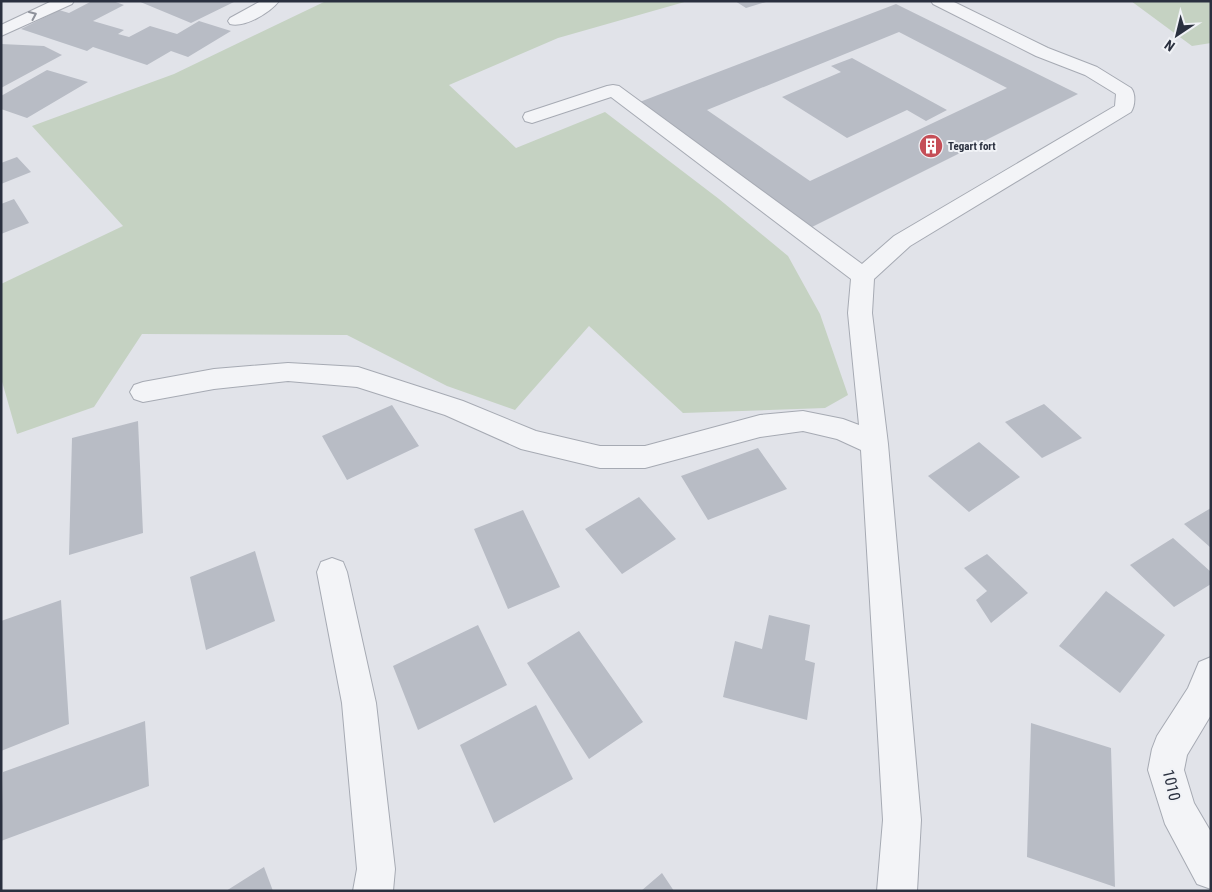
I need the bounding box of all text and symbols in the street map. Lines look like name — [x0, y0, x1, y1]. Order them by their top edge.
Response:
north arrow — [1152, 10, 1202, 60]
one-way arrow — [28, 11, 37, 22]
text: N — [1161, 37, 1178, 55]
building icon: Tegart fort — [918, 133, 944, 159]
place label: Tegart fort — [948, 140, 996, 153]
street label: 1010 — [1159, 768, 1184, 803]

